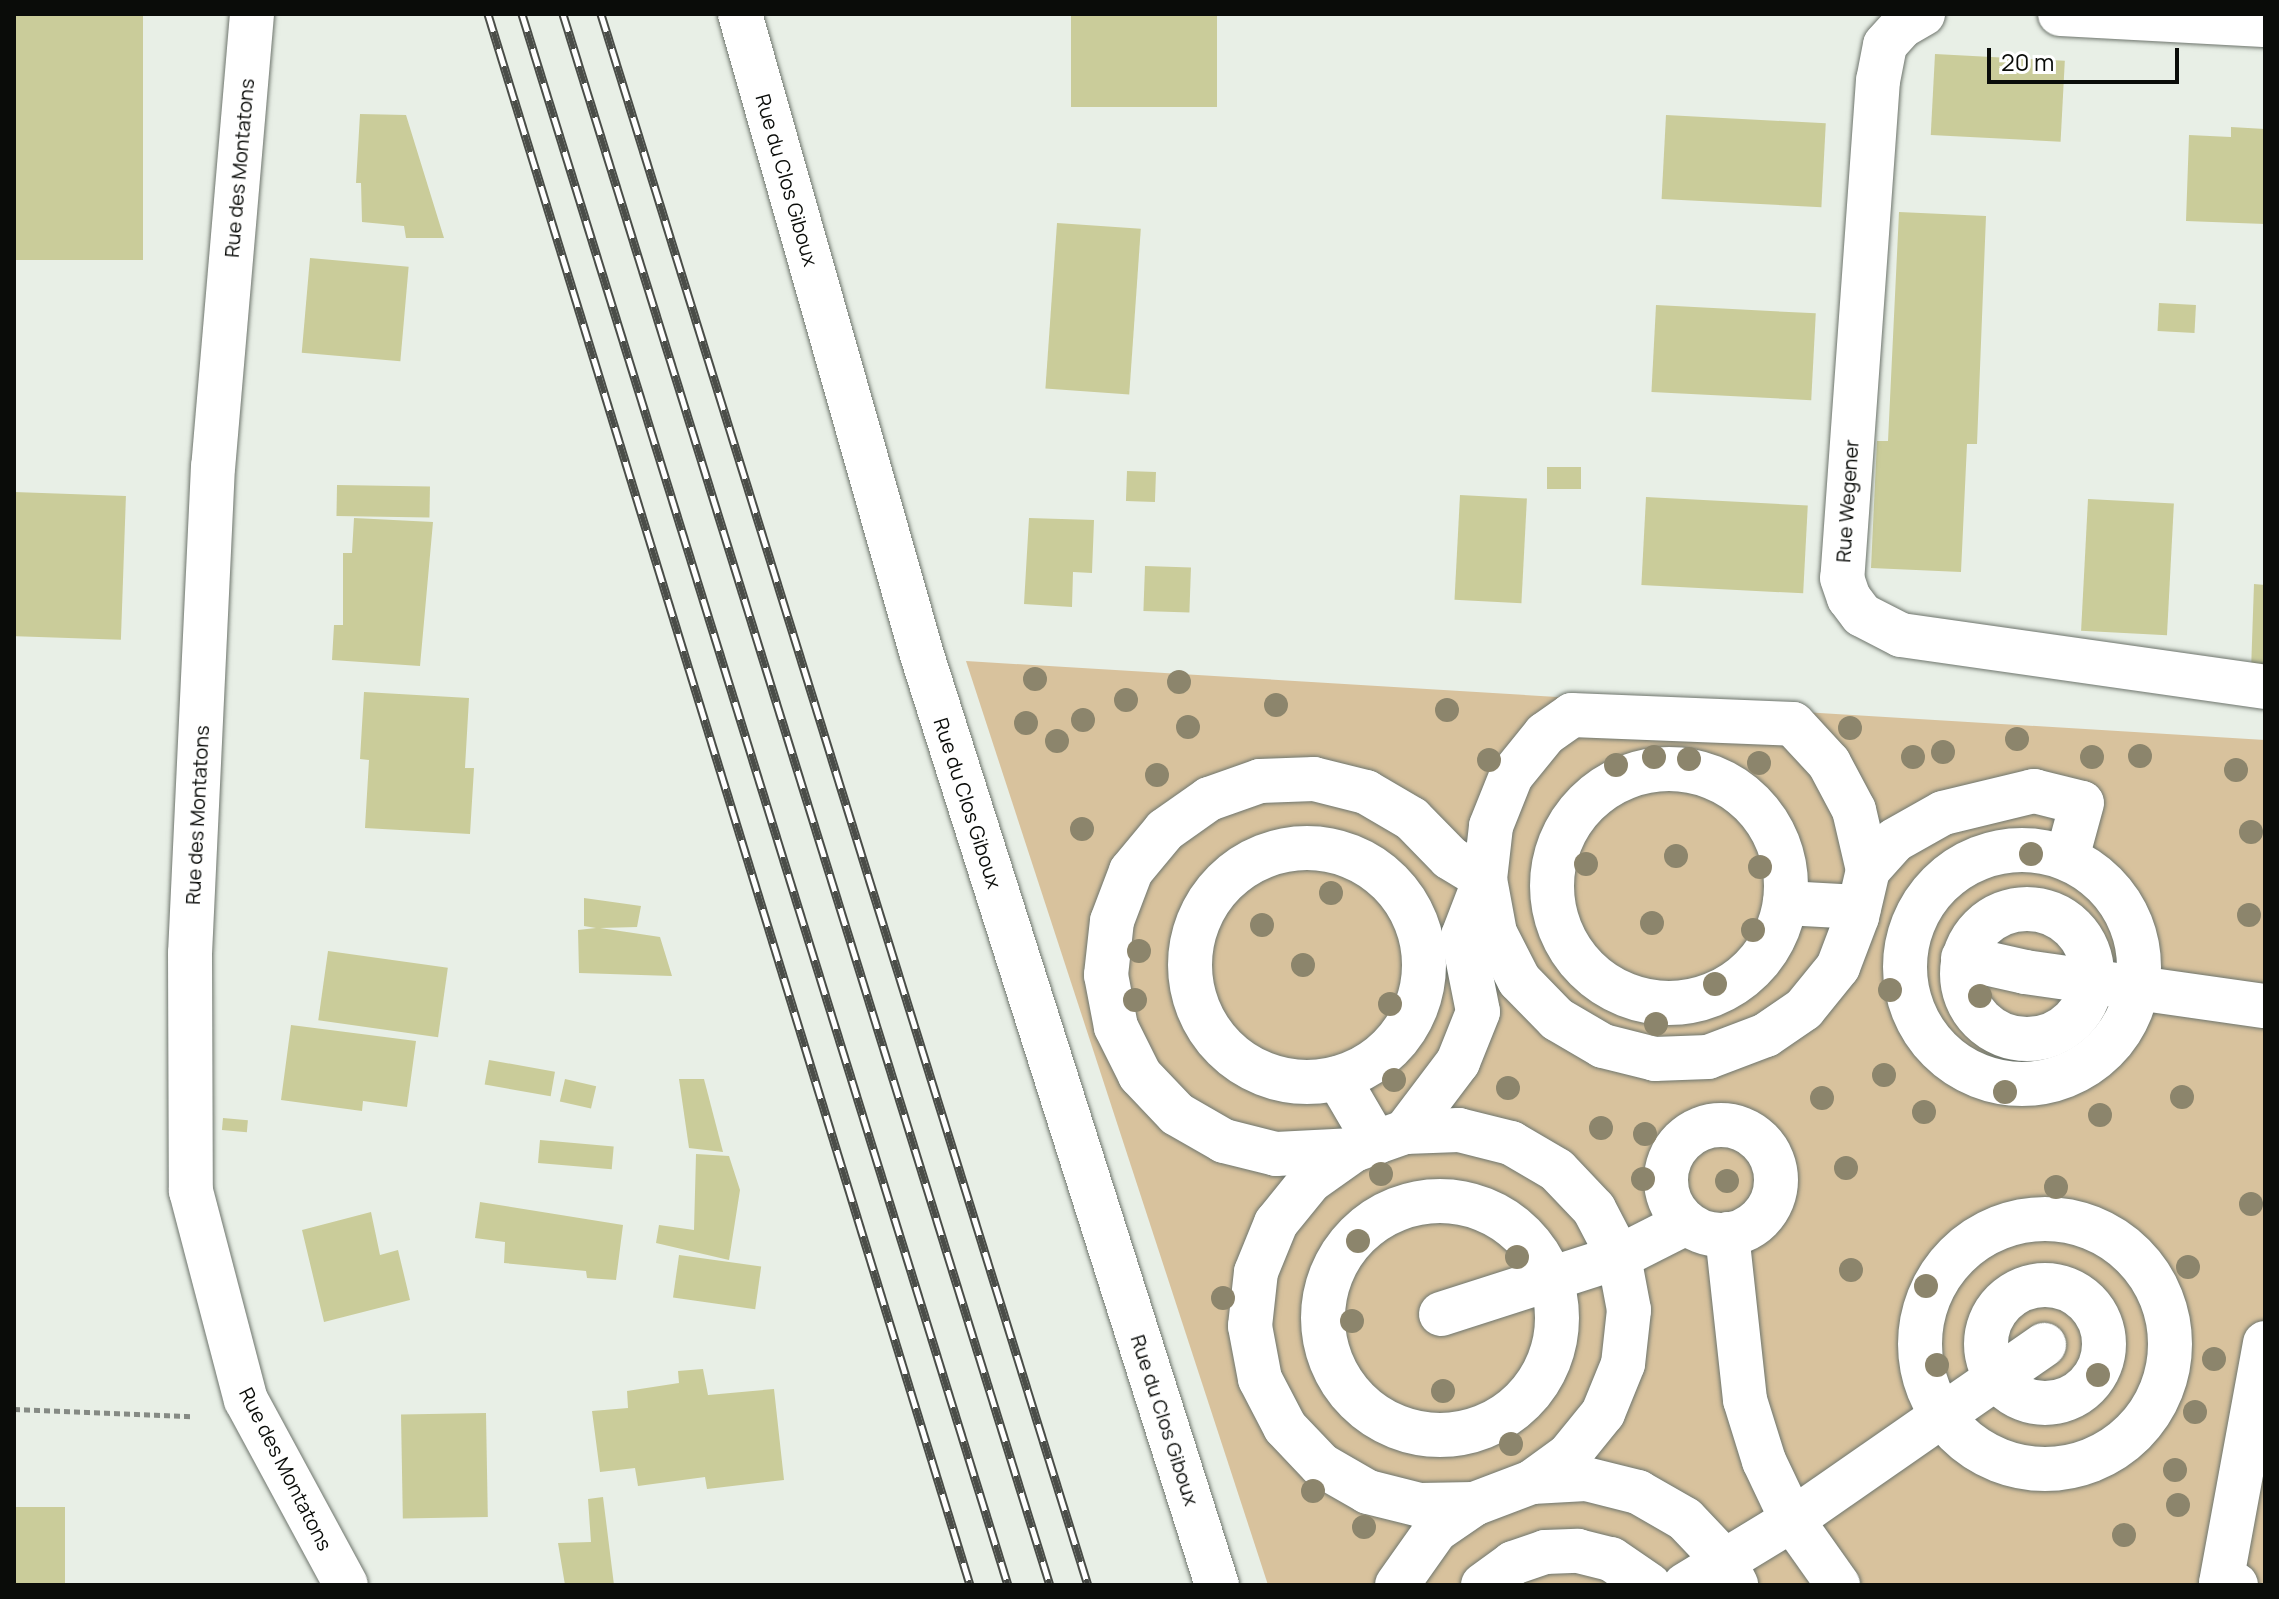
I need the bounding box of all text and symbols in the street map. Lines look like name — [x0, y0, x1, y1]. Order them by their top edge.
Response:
scale bar — [1991, 32, 2183, 82]
text: 20 m — [2001, 45, 2054, 78]
street label: Rue des Montatons — [219, 77, 259, 259]
street label: Rue du Clos Giboux — [751, 91, 823, 269]
street label: Rue Wegener — [1831, 439, 1863, 563]
street label: Rue du Clos Giboux — [929, 715, 1007, 891]
street label: Rue des Montatons — [180, 725, 214, 905]
street label: Rue du Clos Giboux — [1126, 1332, 1204, 1508]
street label: Rue des Montatons — [235, 1384, 337, 1554]

